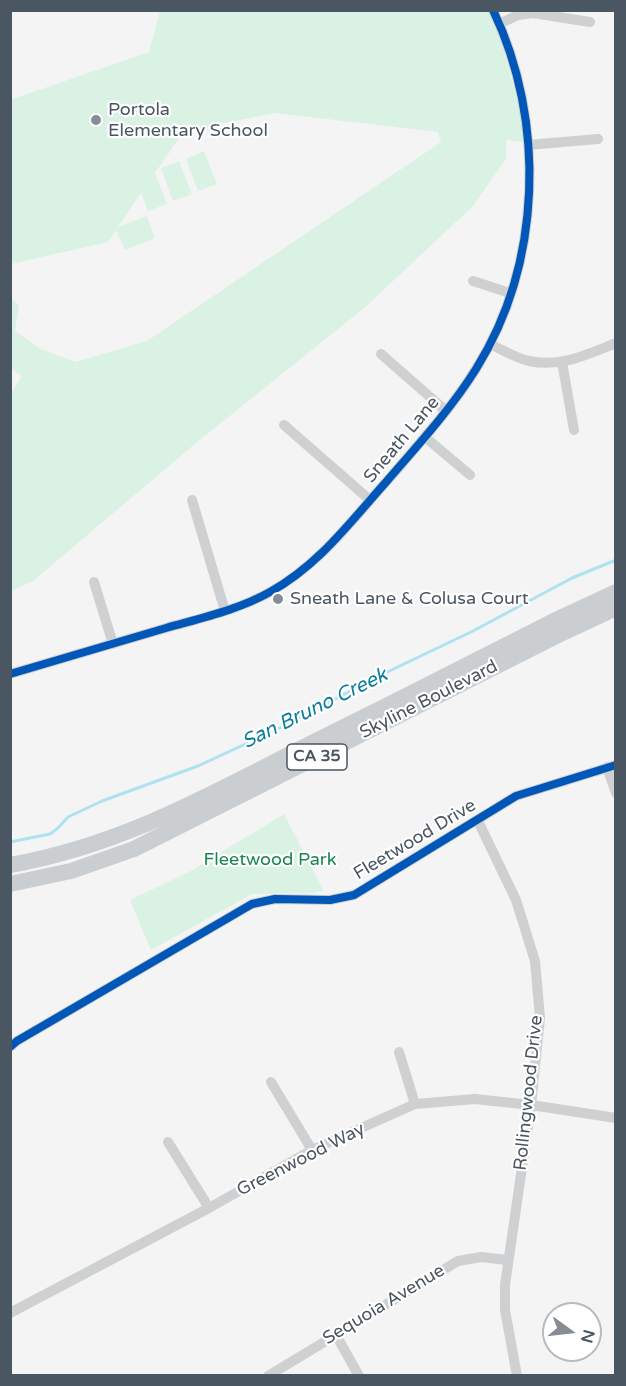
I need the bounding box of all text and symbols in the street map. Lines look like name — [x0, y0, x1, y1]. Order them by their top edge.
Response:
place label: Portola Elementary School — [108, 99, 268, 142]
marker: Portola Elementary School — [89, 113, 103, 127]
street label: Sneath Lane — [360, 392, 444, 488]
place label: Sneath Lane & Colusa Court — [290, 588, 529, 610]
marker: Sneath Lane & Colusa Court — [271, 592, 285, 606]
street label: Skyline Boulevard — [357, 656, 501, 744]
water label: San Bruno Creek — [238, 663, 392, 755]
road number: CA 35 — [287, 744, 347, 770]
street label: Fleetwood Drive — [350, 795, 480, 885]
park label: Fleetwood Park — [204, 849, 336, 871]
street label: Rollingwood Drive — [510, 1014, 548, 1172]
street label: Greenwood Way — [233, 1118, 369, 1202]
street label: Sequoia Avenue — [319, 1260, 449, 1350]
north arrow — [542, 1302, 602, 1362]
text: N — [576, 1327, 599, 1345]

